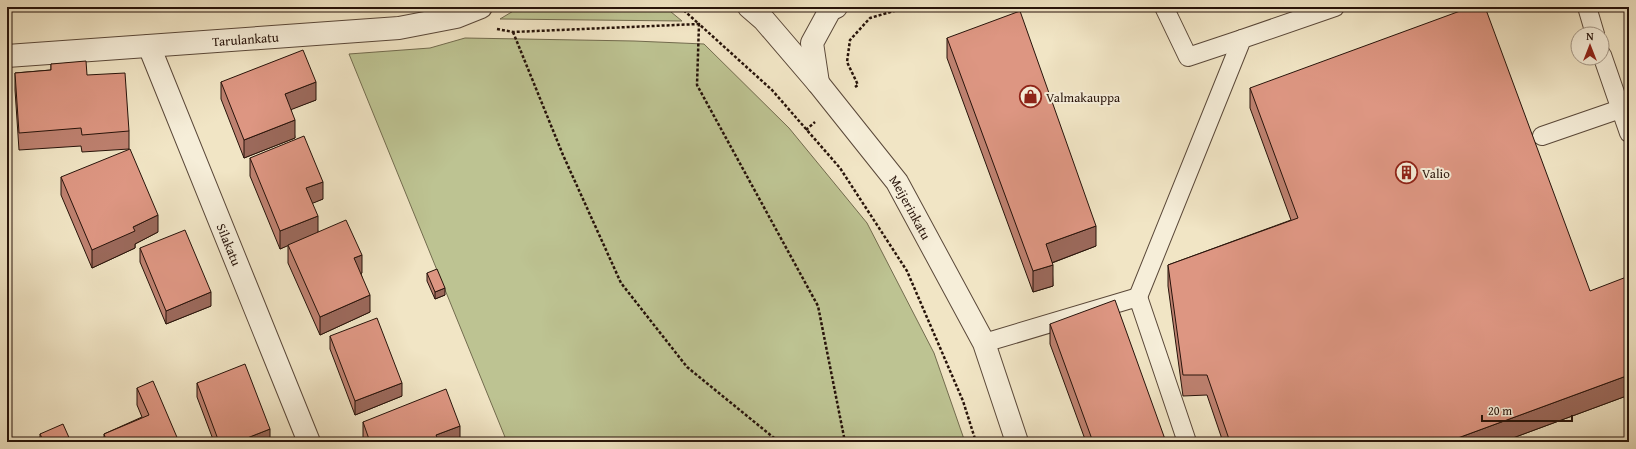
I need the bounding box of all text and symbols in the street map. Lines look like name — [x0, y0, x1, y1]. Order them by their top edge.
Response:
north arrow — [1570, 26, 1610, 66]
street label: Tarulankatu — [211, 27, 279, 51]
text: N — [1586, 28, 1594, 44]
shop icon: Valmakauppa — [1017, 84, 1043, 110]
place label: Valmakauppa — [1046, 88, 1121, 107]
building icon: Valio — [1393, 160, 1419, 186]
place label: Valio — [1422, 164, 1450, 183]
street label: Meijerinkatu — [885, 171, 936, 243]
street label: Silakatu — [212, 220, 246, 268]
scale bar — [1482, 397, 1572, 423]
text: 20 m — [1488, 402, 1512, 419]

